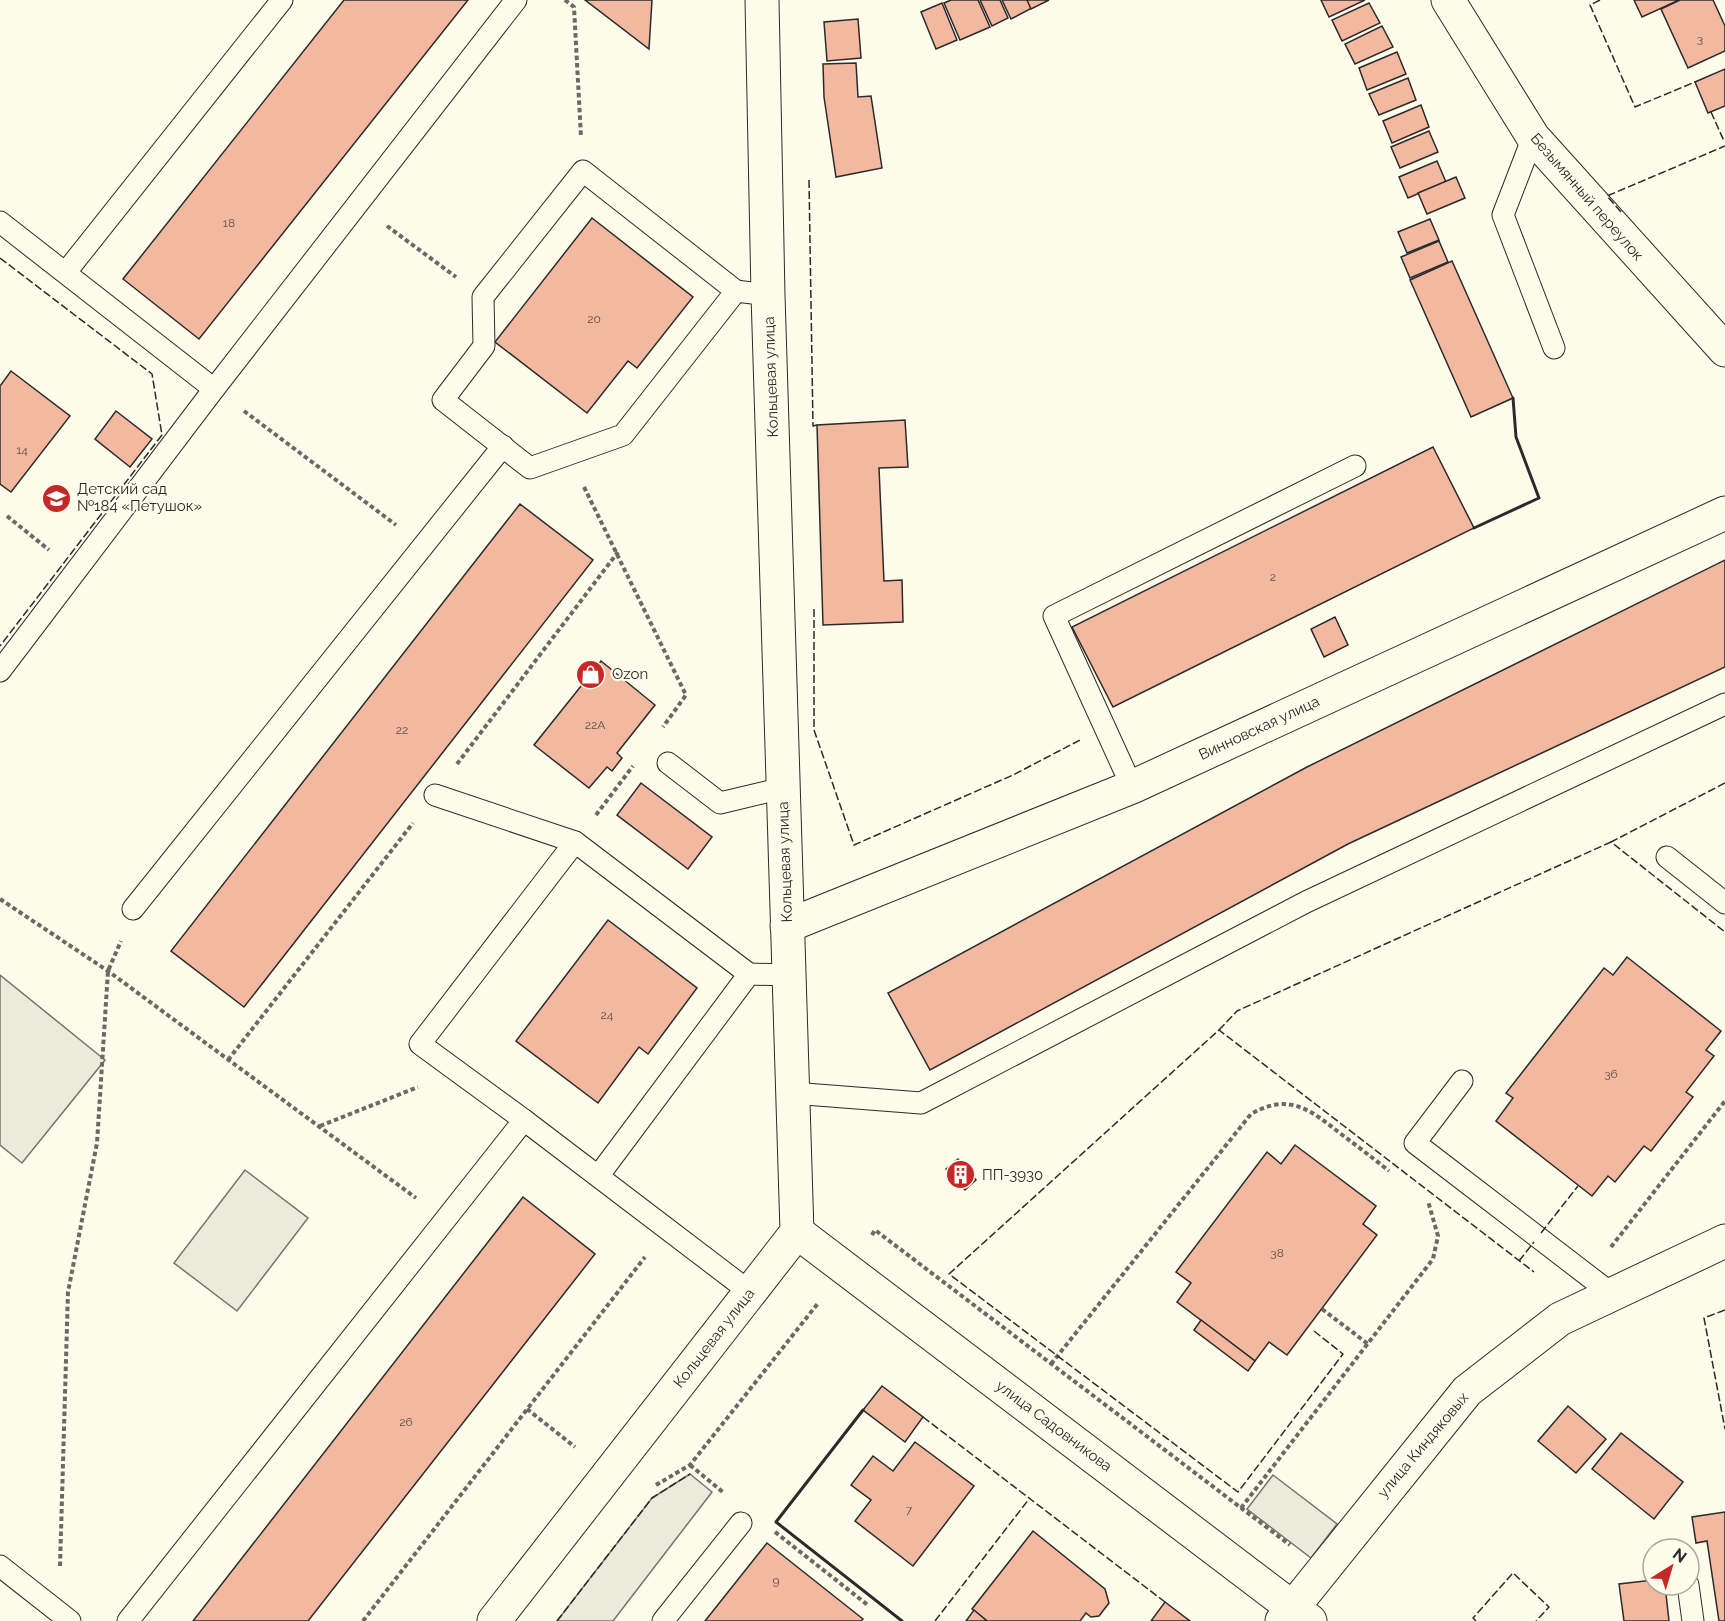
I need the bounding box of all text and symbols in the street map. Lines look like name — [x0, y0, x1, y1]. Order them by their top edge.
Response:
house number: 3 — [1697, 32, 1703, 46]
street label: Безымянный переулок — [1527, 130, 1647, 265]
house number: 18 — [223, 216, 235, 230]
house number: 20 — [587, 312, 601, 326]
street label: Кольцевая улица — [760, 316, 782, 438]
house number: 14 — [16, 443, 28, 457]
place label: Детский сад №184 «Петушок» — [77, 480, 202, 515]
school or university icon: Детский сад №184 «Петушок» — [40, 482, 72, 514]
house number: 2 — [1270, 570, 1276, 584]
shop icon: Ozon — [575, 658, 607, 690]
place label: Ozon — [612, 665, 648, 683]
street label: Винновская улица — [1196, 692, 1322, 764]
house number: 22А — [585, 718, 605, 732]
house number: 22 — [396, 723, 408, 737]
street label: Кольцевая улица — [774, 801, 796, 923]
house number: 24 — [601, 1008, 614, 1022]
house number: 36 — [1604, 1067, 1618, 1081]
building icon: ПП-3930 — [945, 1159, 977, 1191]
place label: ПП-3930 — [982, 1166, 1043, 1184]
house number: 38 — [1270, 1246, 1284, 1260]
street label: Кольцевая улица — [670, 1285, 758, 1391]
street label: улица Садовникова — [992, 1377, 1116, 1475]
street label: улица Киндяковых — [1374, 1388, 1473, 1501]
house number: 26 — [399, 1415, 413, 1429]
house number: 7 — [906, 1503, 913, 1517]
north arrow — [1641, 1537, 1701, 1597]
text: N — [1669, 1544, 1690, 1567]
house number: 9 — [772, 1574, 780, 1588]

